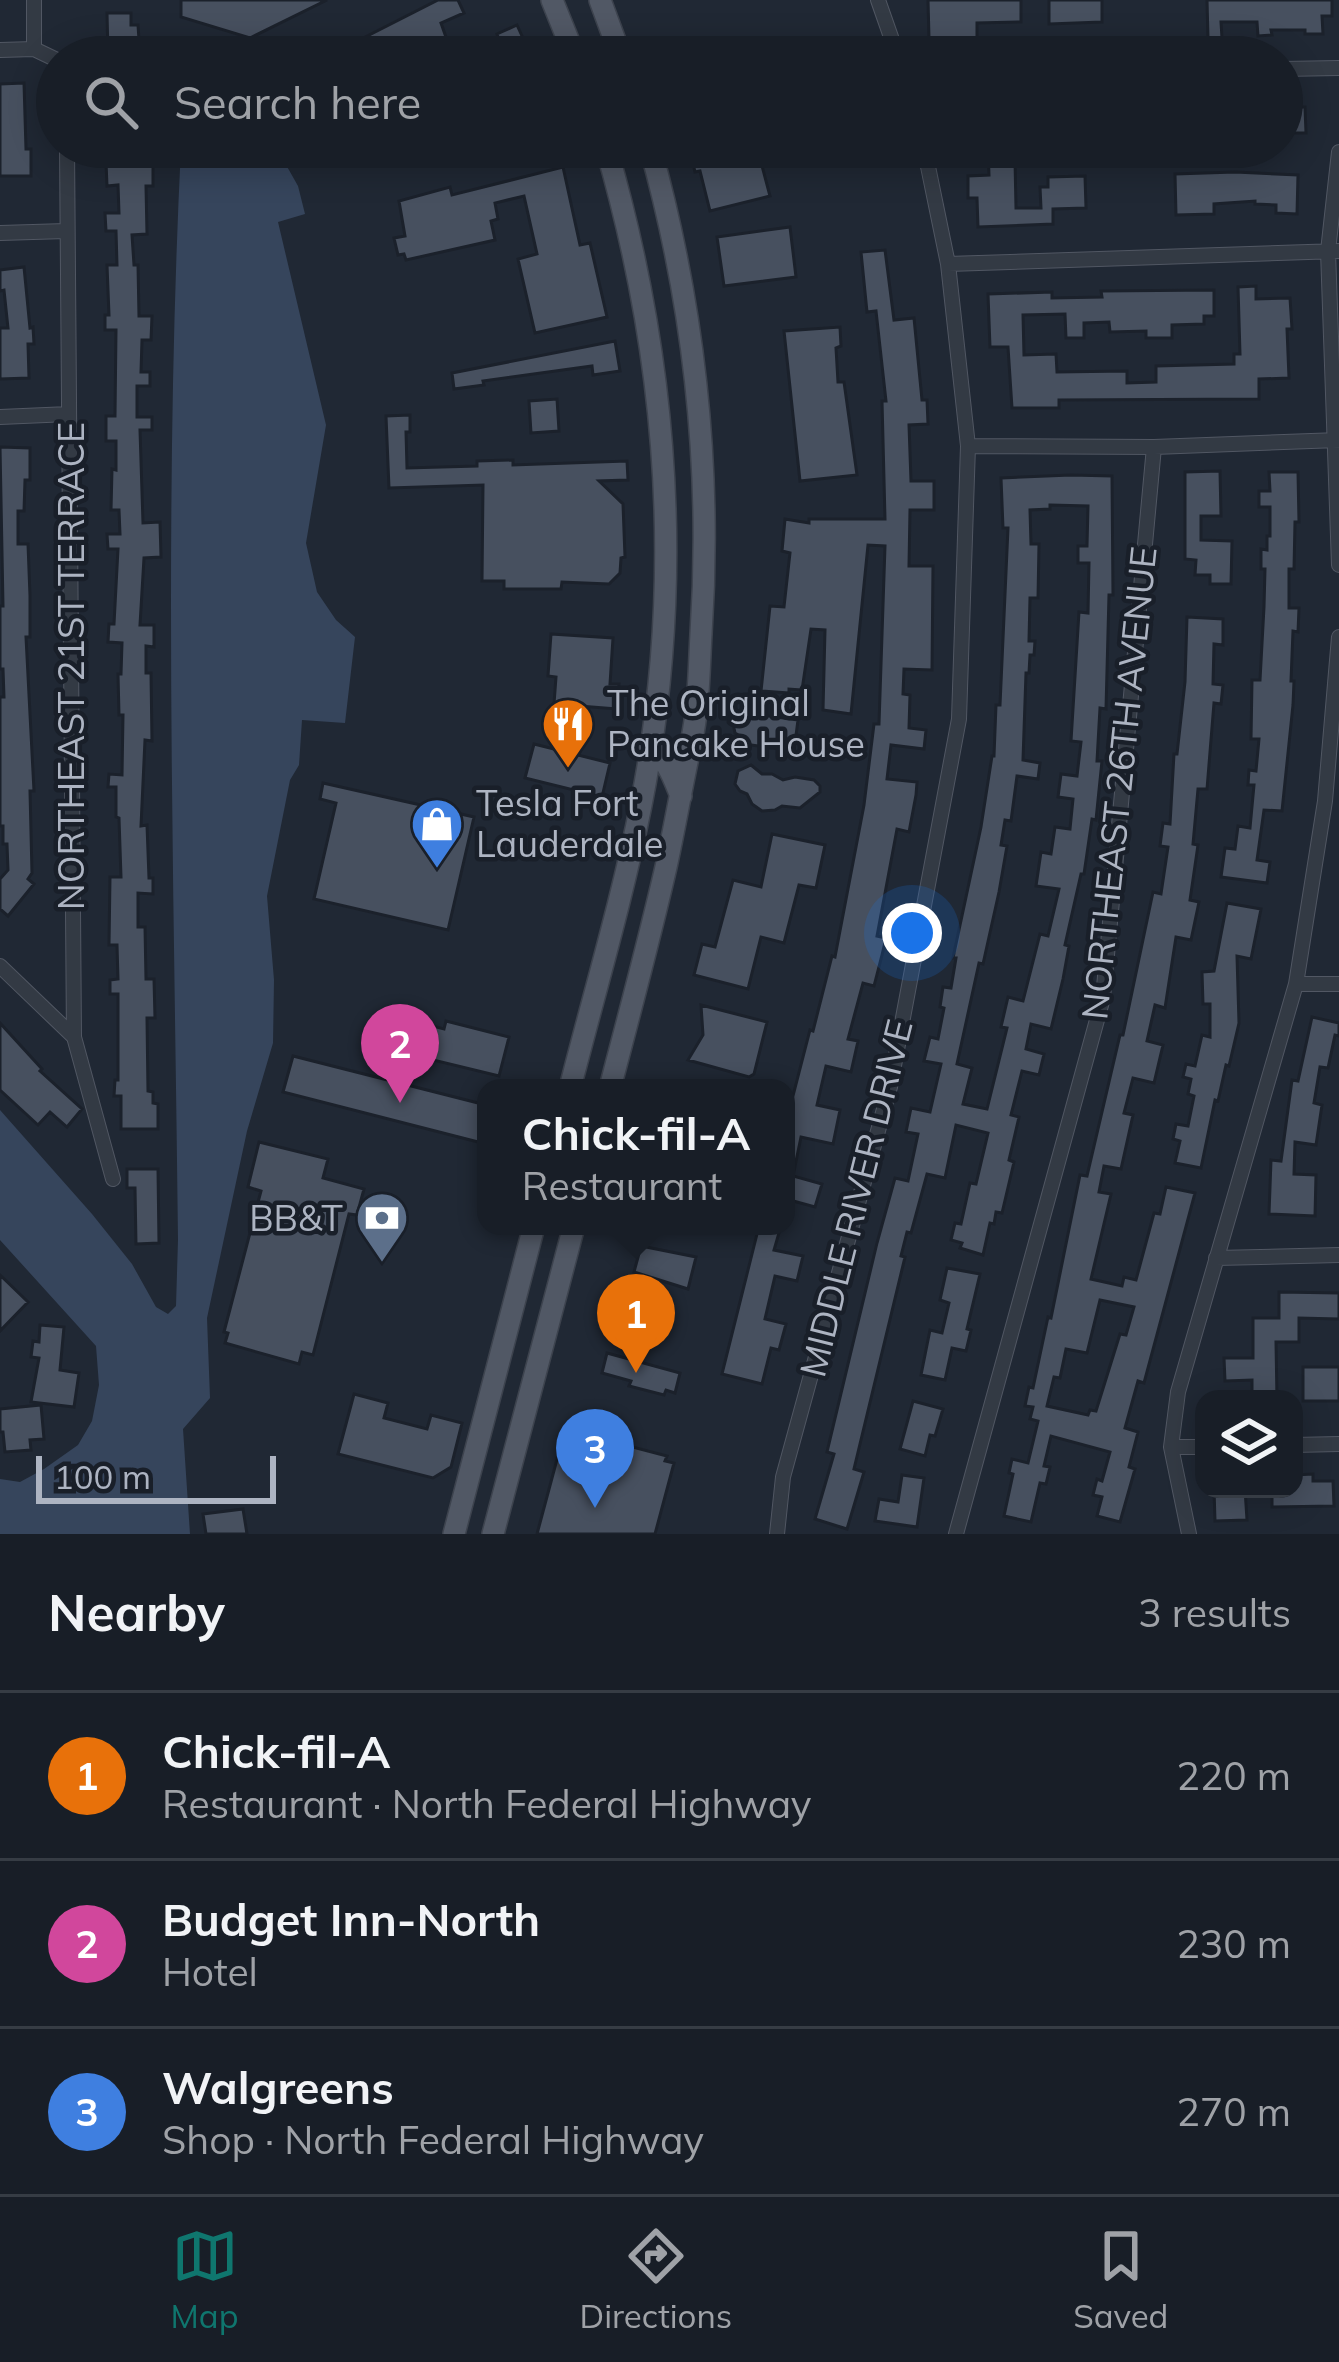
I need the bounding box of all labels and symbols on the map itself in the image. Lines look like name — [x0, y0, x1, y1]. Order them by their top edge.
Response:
street label: NORTHEAST 21ST TERRACE — [48, 422, 93, 910]
street label: NORTHEAST 26TH AVENUE — [1071, 544, 1166, 1022]
place label: The Original Pancake House — [607, 680, 865, 766]
restaurant icon: The Original Pancake House — [540, 696, 596, 770]
place label: Tesla Fort Lauderdale — [476, 780, 663, 866]
shop icon: Tesla Fort Lauderdale — [409, 796, 465, 870]
your location — [882, 903, 942, 963]
pin: 2 — [361, 1004, 439, 1103]
street label: MIDDLE RIVER DRIVE — [789, 1015, 922, 1381]
bank icon: BB&T — [354, 1190, 410, 1264]
place label: BB&T — [249, 1195, 343, 1240]
pin: 1 — [597, 1274, 675, 1373]
pin: 3 — [556, 1409, 634, 1508]
scale bar — [36, 1450, 276, 1503]

